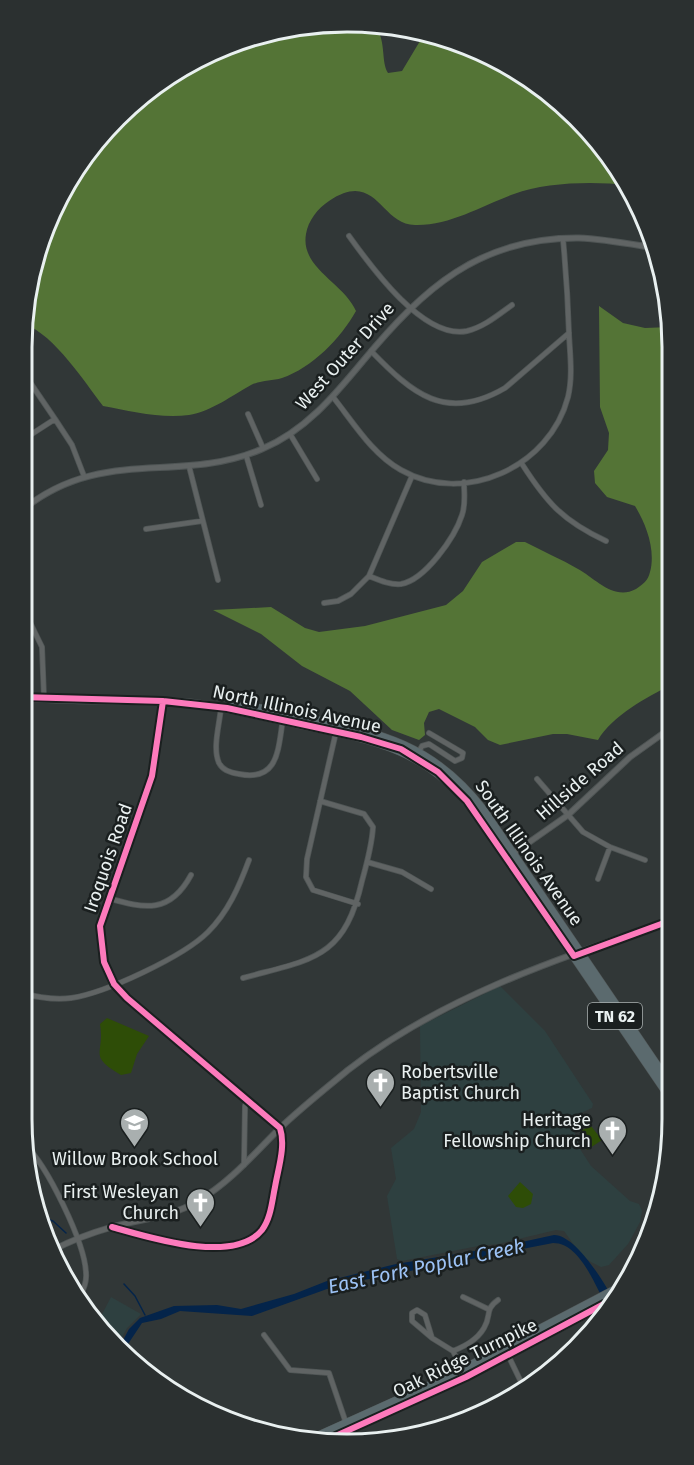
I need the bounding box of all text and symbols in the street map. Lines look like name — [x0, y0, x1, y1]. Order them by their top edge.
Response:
street label: West Outer Drive — [291, 298, 399, 414]
street label: North Illinois Avenue — [211, 680, 383, 738]
street label: Hillside Road — [532, 737, 628, 825]
street label: South Illinois Avenue — [470, 776, 588, 930]
street label: Iroquois Road — [79, 801, 137, 915]
road number: TN 62 — [588, 1003, 642, 1029]
place label: Robertsville Baptist Church — [401, 1061, 520, 1104]
church icon: Robertsville Baptist Church — [364, 1066, 396, 1108]
school or university icon: Willow Brook School — [119, 1106, 151, 1148]
place label: Heritage Fellowship Church — [443, 1109, 591, 1152]
church icon: Heritage Fellowship Church — [596, 1114, 628, 1156]
place label: Willow Brook School — [52, 1148, 218, 1170]
place label: First Wesleyan Church — [63, 1181, 179, 1224]
church icon: First Wesleyan Church — [184, 1186, 216, 1228]
water label: East Fork Poplar Creek — [325, 1233, 527, 1299]
street label: Oak Ridge Turnpike — [389, 1314, 541, 1402]

